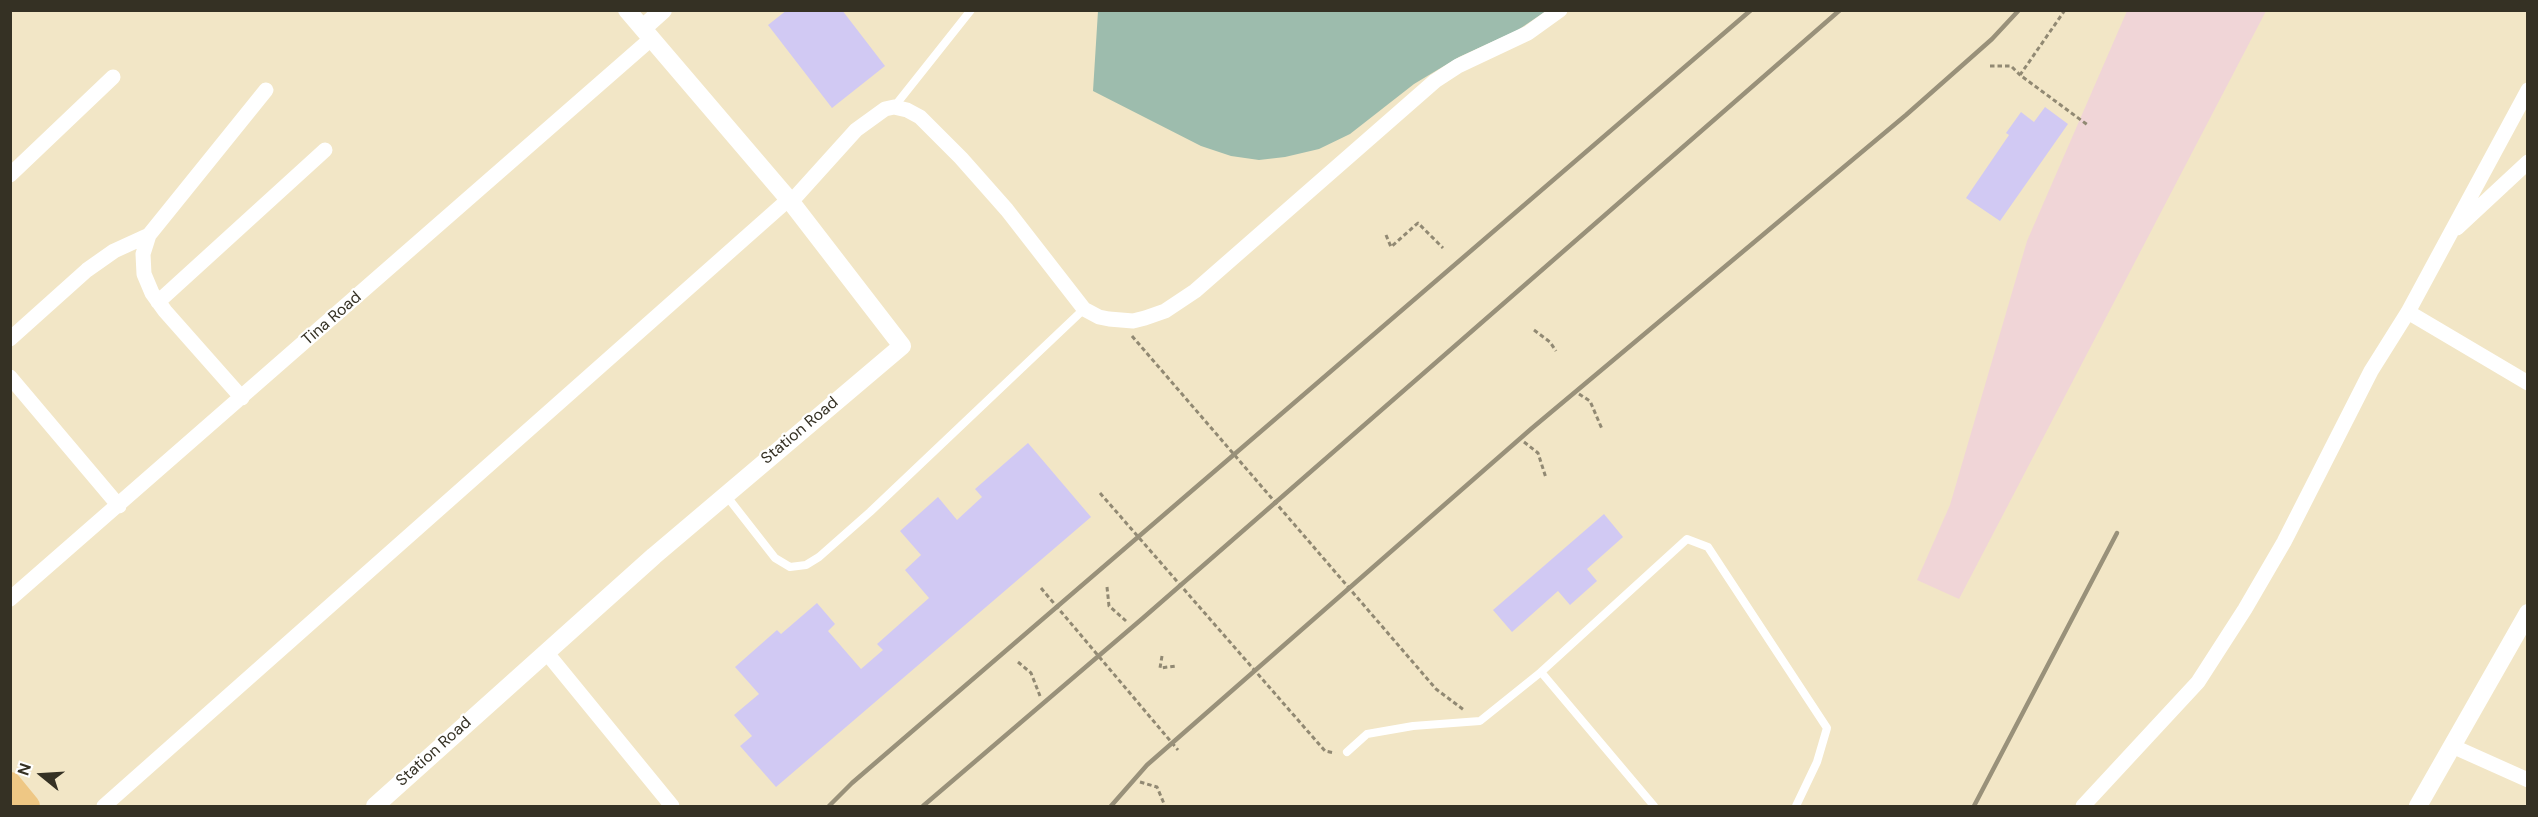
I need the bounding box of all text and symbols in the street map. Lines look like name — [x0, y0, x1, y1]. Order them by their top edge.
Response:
street label: Tina Road — [298, 288, 366, 350]
street label: Station Road — [758, 393, 842, 469]
street label: Station Road — [393, 713, 475, 791]
north arrow — [12, 745, 72, 805]
text: N — [13, 760, 36, 778]

